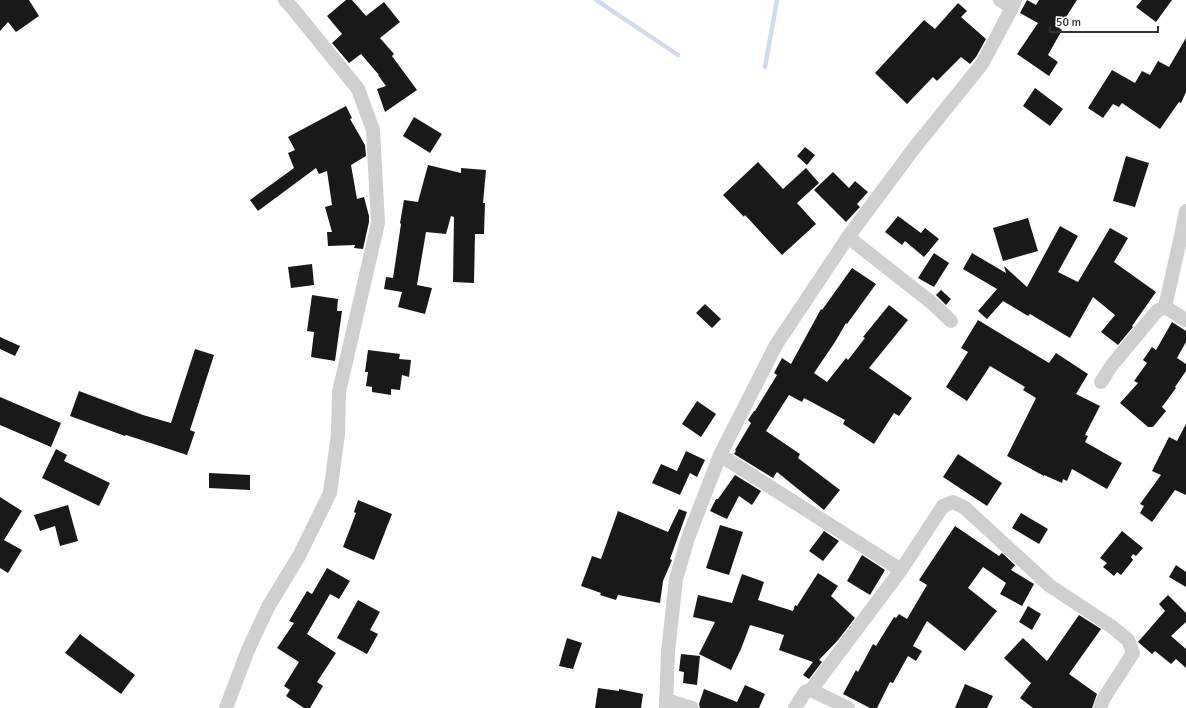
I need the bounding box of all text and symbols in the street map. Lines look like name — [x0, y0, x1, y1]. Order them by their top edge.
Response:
scale bar — [1050, 8, 1158, 34]
text: 50 m — [1056, 15, 1081, 30]

